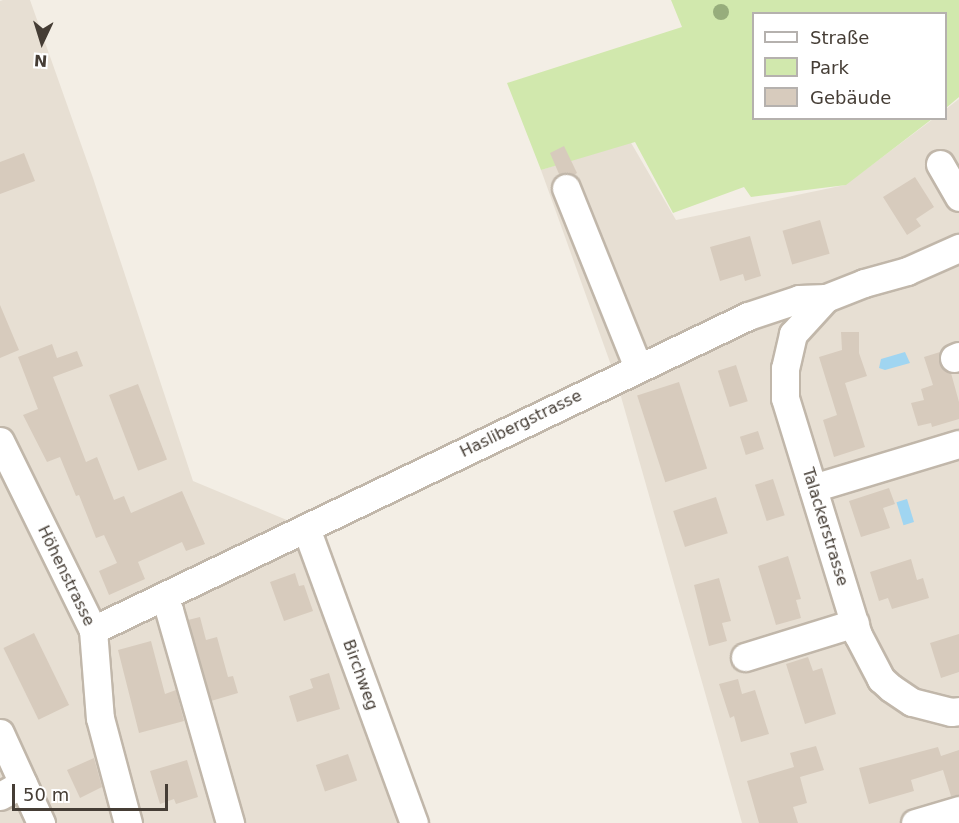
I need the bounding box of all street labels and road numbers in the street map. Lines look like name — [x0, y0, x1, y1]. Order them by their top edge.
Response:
street label: Haslibergstrasse — [457, 386, 585, 462]
street label: Talackerstrasse — [798, 466, 852, 588]
street label: Höhenstrasse — [33, 523, 99, 629]
street label: Birchweg — [338, 637, 382, 713]

